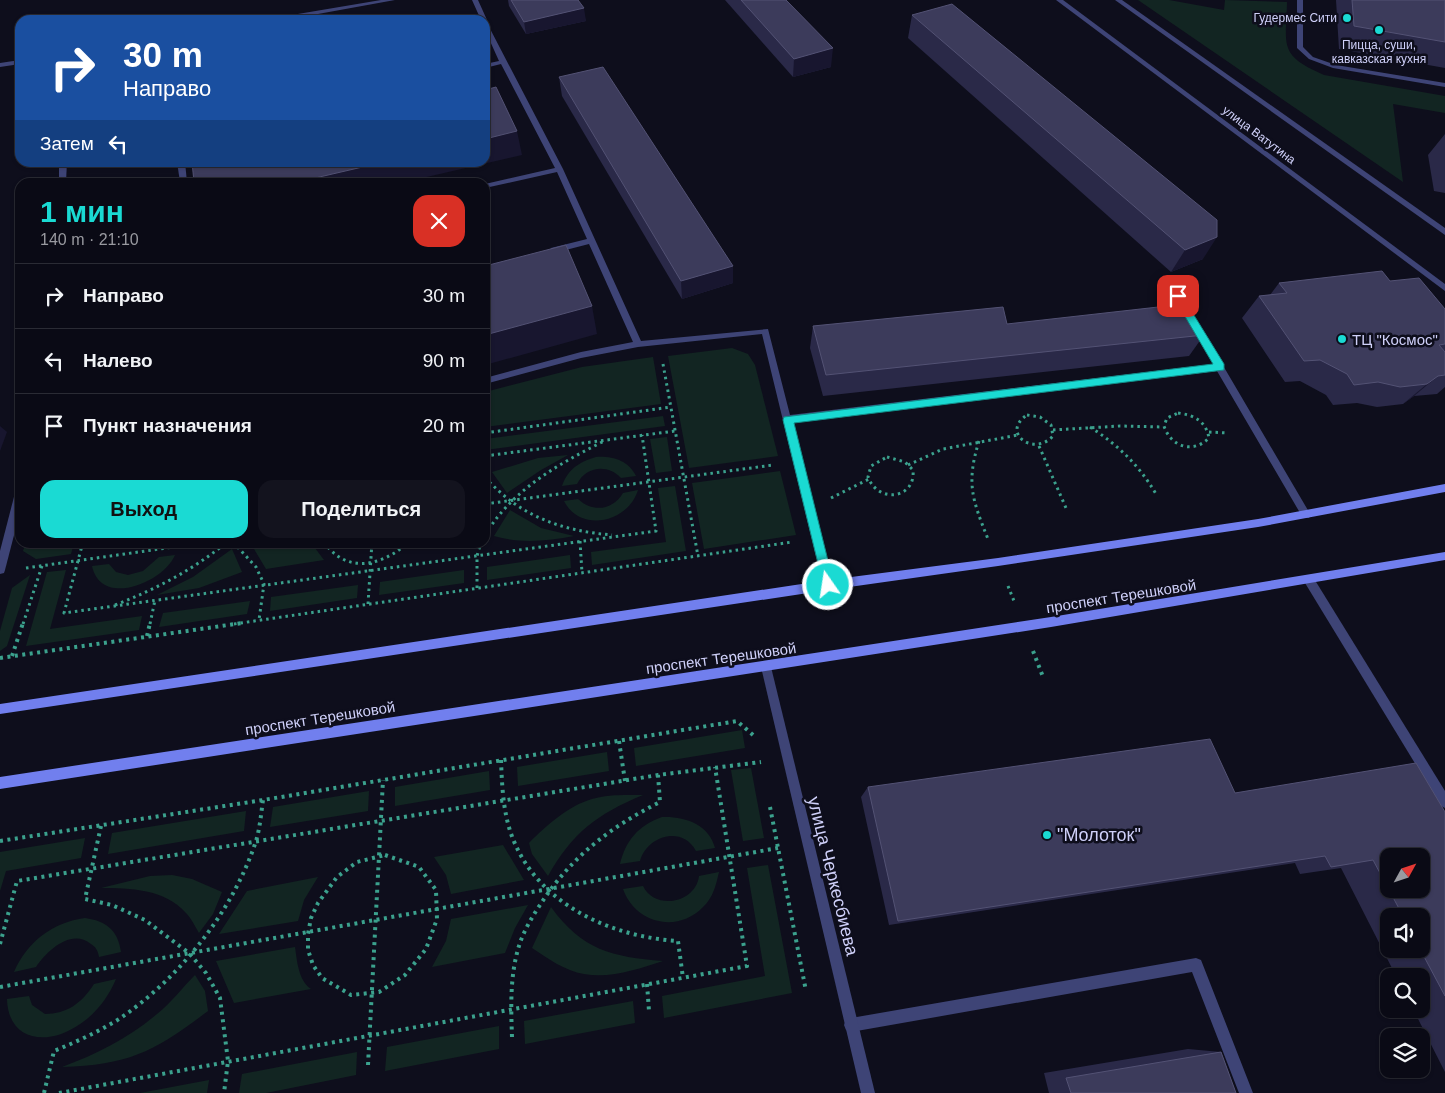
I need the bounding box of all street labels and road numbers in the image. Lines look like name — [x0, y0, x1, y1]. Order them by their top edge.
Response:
street label: улица Ватутина — [1220, 103, 1299, 167]
street label: проспект Терешковой — [1045, 576, 1197, 616]
street label: проспект Терешковой — [645, 639, 797, 677]
street label: проспект Терешковой — [244, 698, 396, 738]
street label: улица Черкесбиева — [804, 794, 863, 959]

